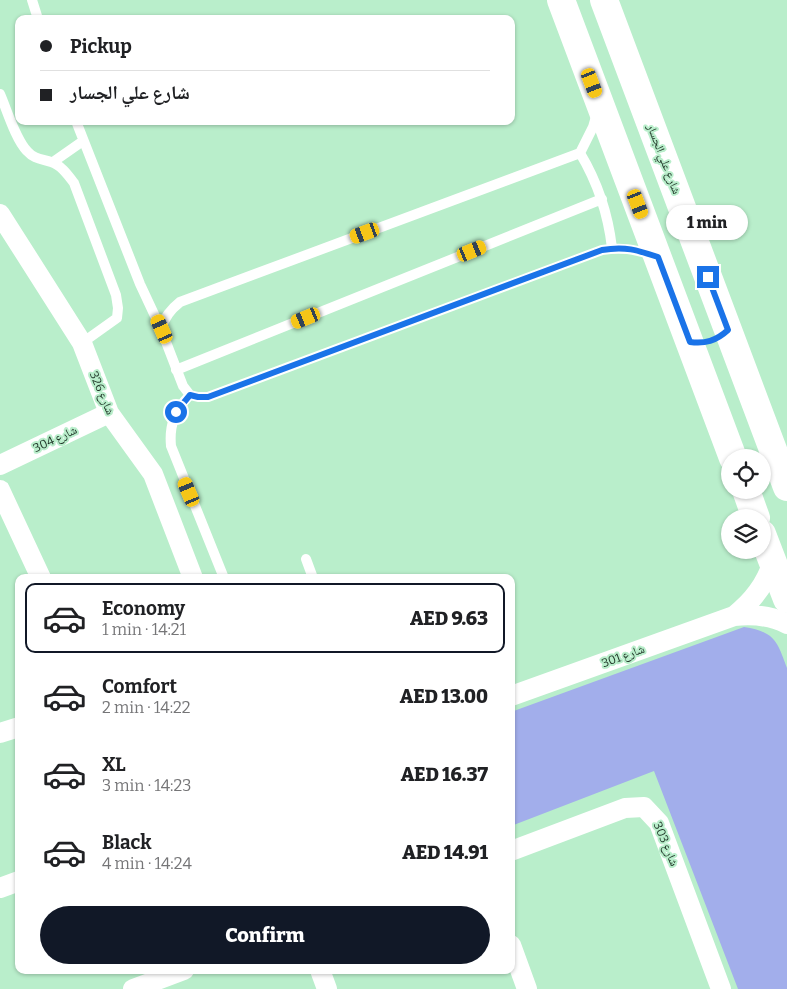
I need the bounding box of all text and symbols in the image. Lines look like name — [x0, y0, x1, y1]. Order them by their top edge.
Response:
text: Pickup — [70, 35, 132, 58]
car — [579, 66, 604, 100]
text: شارع علي الجسار — [70, 81, 190, 104]
street label: شارع علي الجسار — [641, 121, 684, 197]
car — [625, 187, 650, 221]
callout: 1 min — [667, 204, 749, 240]
text: 1 min — [687, 213, 727, 232]
car — [348, 221, 381, 245]
car — [455, 238, 488, 264]
route end — [697, 266, 719, 288]
car — [289, 305, 322, 331]
car — [149, 312, 174, 346]
street label: شارع 326 — [86, 369, 117, 417]
route start — [165, 401, 187, 423]
street label: شارع 304 — [31, 423, 80, 456]
map controls — [721, 449, 771, 559]
button: locate — [721, 449, 771, 499]
car — [176, 475, 201, 509]
button: layers — [721, 509, 771, 559]
icon: car — [42, 596, 87, 641]
text: Economy — [102, 597, 185, 620]
text: AED 9.63 — [410, 607, 488, 630]
text: 1 min · 14:21 — [102, 620, 186, 639]
street label: شارع 301 — [600, 642, 647, 671]
icon: car — [42, 674, 87, 719]
text: Comfort — [102, 675, 177, 698]
text: AED 13.00 — [400, 685, 488, 708]
text: 2 min · 14:22 — [102, 698, 190, 717]
icon: car — [42, 752, 87, 797]
text: XL — [102, 753, 126, 776]
text: AED 16.37 — [401, 763, 488, 786]
text: 3 min · 14:23 — [102, 776, 191, 795]
street label: شارع 303 — [650, 820, 682, 869]
icon: car — [42, 830, 87, 875]
text: Black — [102, 831, 152, 854]
text: AED 14.91 — [402, 841, 488, 864]
text: 4 min · 14:24 — [102, 854, 192, 873]
button: Confirm — [40, 906, 490, 964]

